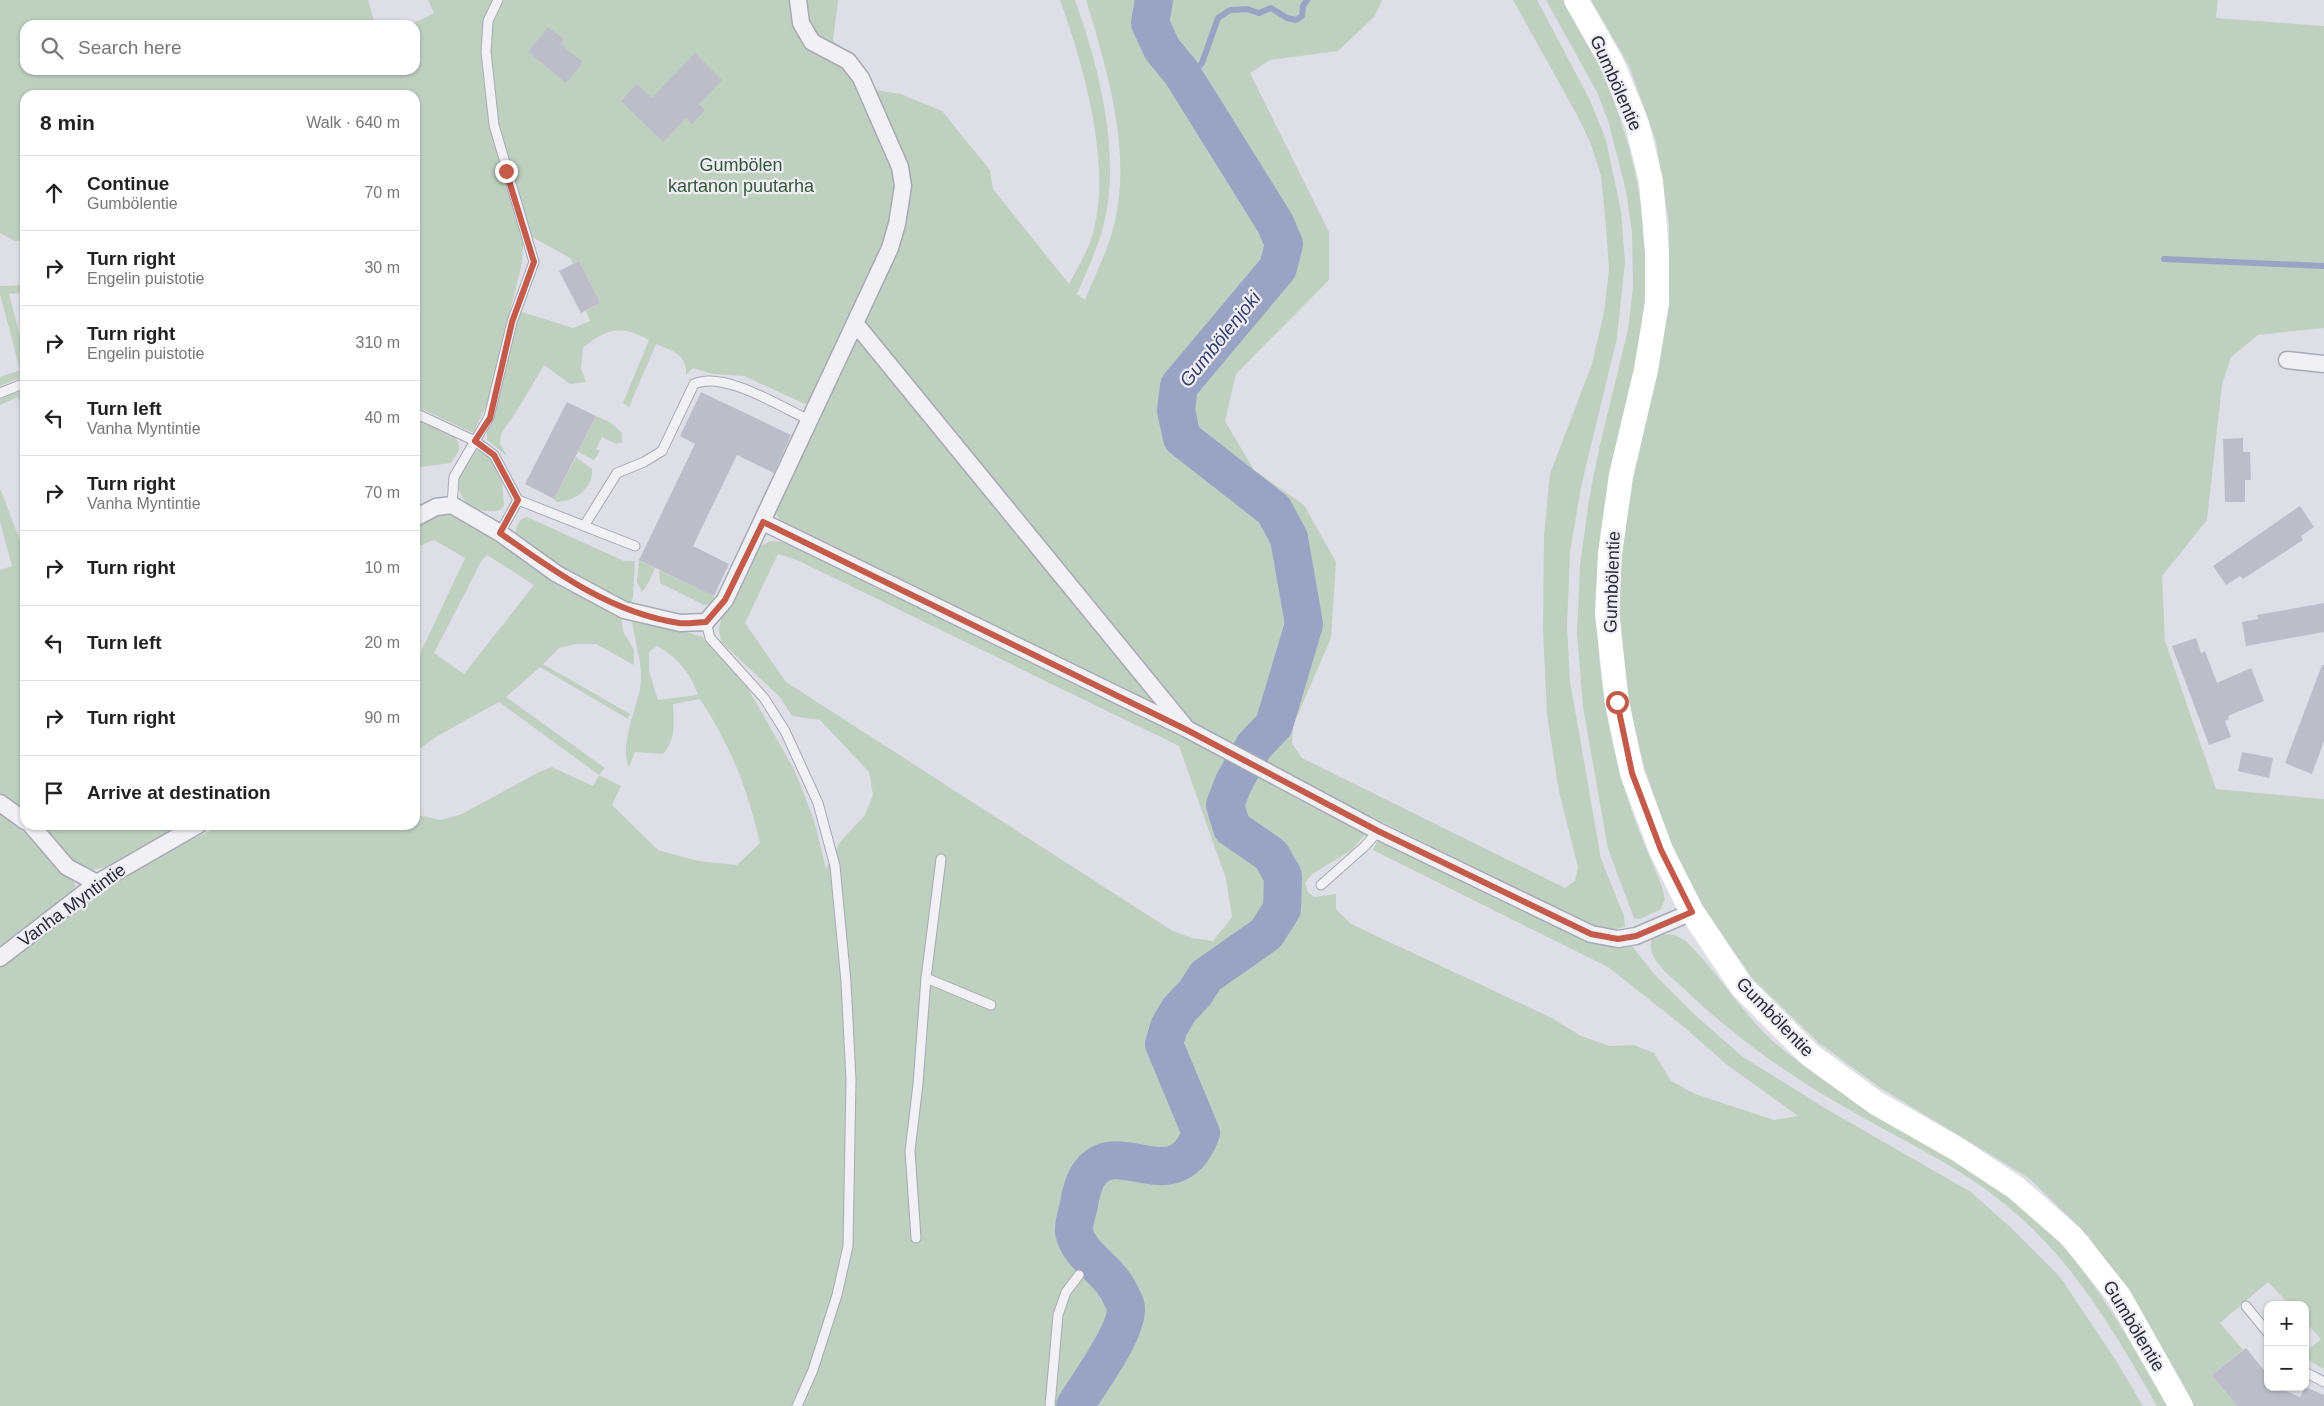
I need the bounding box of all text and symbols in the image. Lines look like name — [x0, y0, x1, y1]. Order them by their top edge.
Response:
search box — [20, 20, 420, 75]
street label: Gumbölentie — [1586, 32, 1646, 134]
icon: search — [38, 34, 66, 62]
text: Search here — [78, 37, 182, 58]
text: 8 min — [40, 111, 95, 134]
text: Walk · 640 m — [306, 114, 400, 131]
park label: Gumbölen kartanon puutarha — [668, 155, 815, 196]
route end — [495, 160, 518, 183]
text: Continue — [87, 173, 169, 194]
icon: ahead — [40, 179, 68, 207]
text: 70 m — [364, 184, 400, 201]
text: Gumbölentie — [87, 195, 178, 212]
text: Turn right — [87, 248, 175, 269]
icon: right — [40, 254, 68, 282]
text: 30 m — [364, 259, 400, 276]
text: Engelin puistotie — [87, 270, 204, 287]
water label: Gumbölenjoki — [1175, 287, 1265, 391]
text: Turn right — [87, 323, 175, 344]
icon: right — [40, 329, 68, 357]
text: 310 m — [356, 334, 400, 351]
text: Engelin puistotie — [87, 345, 204, 362]
text: Turn left — [87, 398, 162, 419]
icon: left — [40, 404, 68, 432]
text: 40 m — [364, 409, 400, 426]
text: Vanha Myntintie — [87, 420, 201, 437]
text: Turn right — [87, 473, 175, 494]
icon: right — [40, 479, 68, 507]
text: 70 m — [364, 484, 400, 501]
text: Vanha Myntintie — [87, 495, 201, 512]
street label: Gumbölentie — [1600, 531, 1624, 633]
icon: right — [40, 554, 68, 582]
text: Turn right — [87, 557, 175, 578]
text: 10 m — [364, 559, 400, 576]
icon: left — [40, 629, 68, 657]
text: Turn left — [87, 632, 162, 653]
text: 20 m — [364, 634, 400, 651]
route start — [1606, 691, 1629, 714]
icon: right — [40, 704, 68, 732]
text: Turn right — [87, 707, 175, 728]
text: 90 m — [364, 709, 400, 726]
icon: arrive — [40, 779, 68, 807]
text: Arrive at destination — [87, 782, 271, 803]
street label: Vanha Myntintie — [14, 859, 130, 951]
street label: Gumbölentie — [1732, 973, 1818, 1061]
street label: Gumbölentie — [2099, 1277, 2169, 1375]
map controls — [2264, 1301, 2309, 1391]
button: + — [2264, 1301, 2309, 1346]
button: − — [2264, 1346, 2309, 1391]

